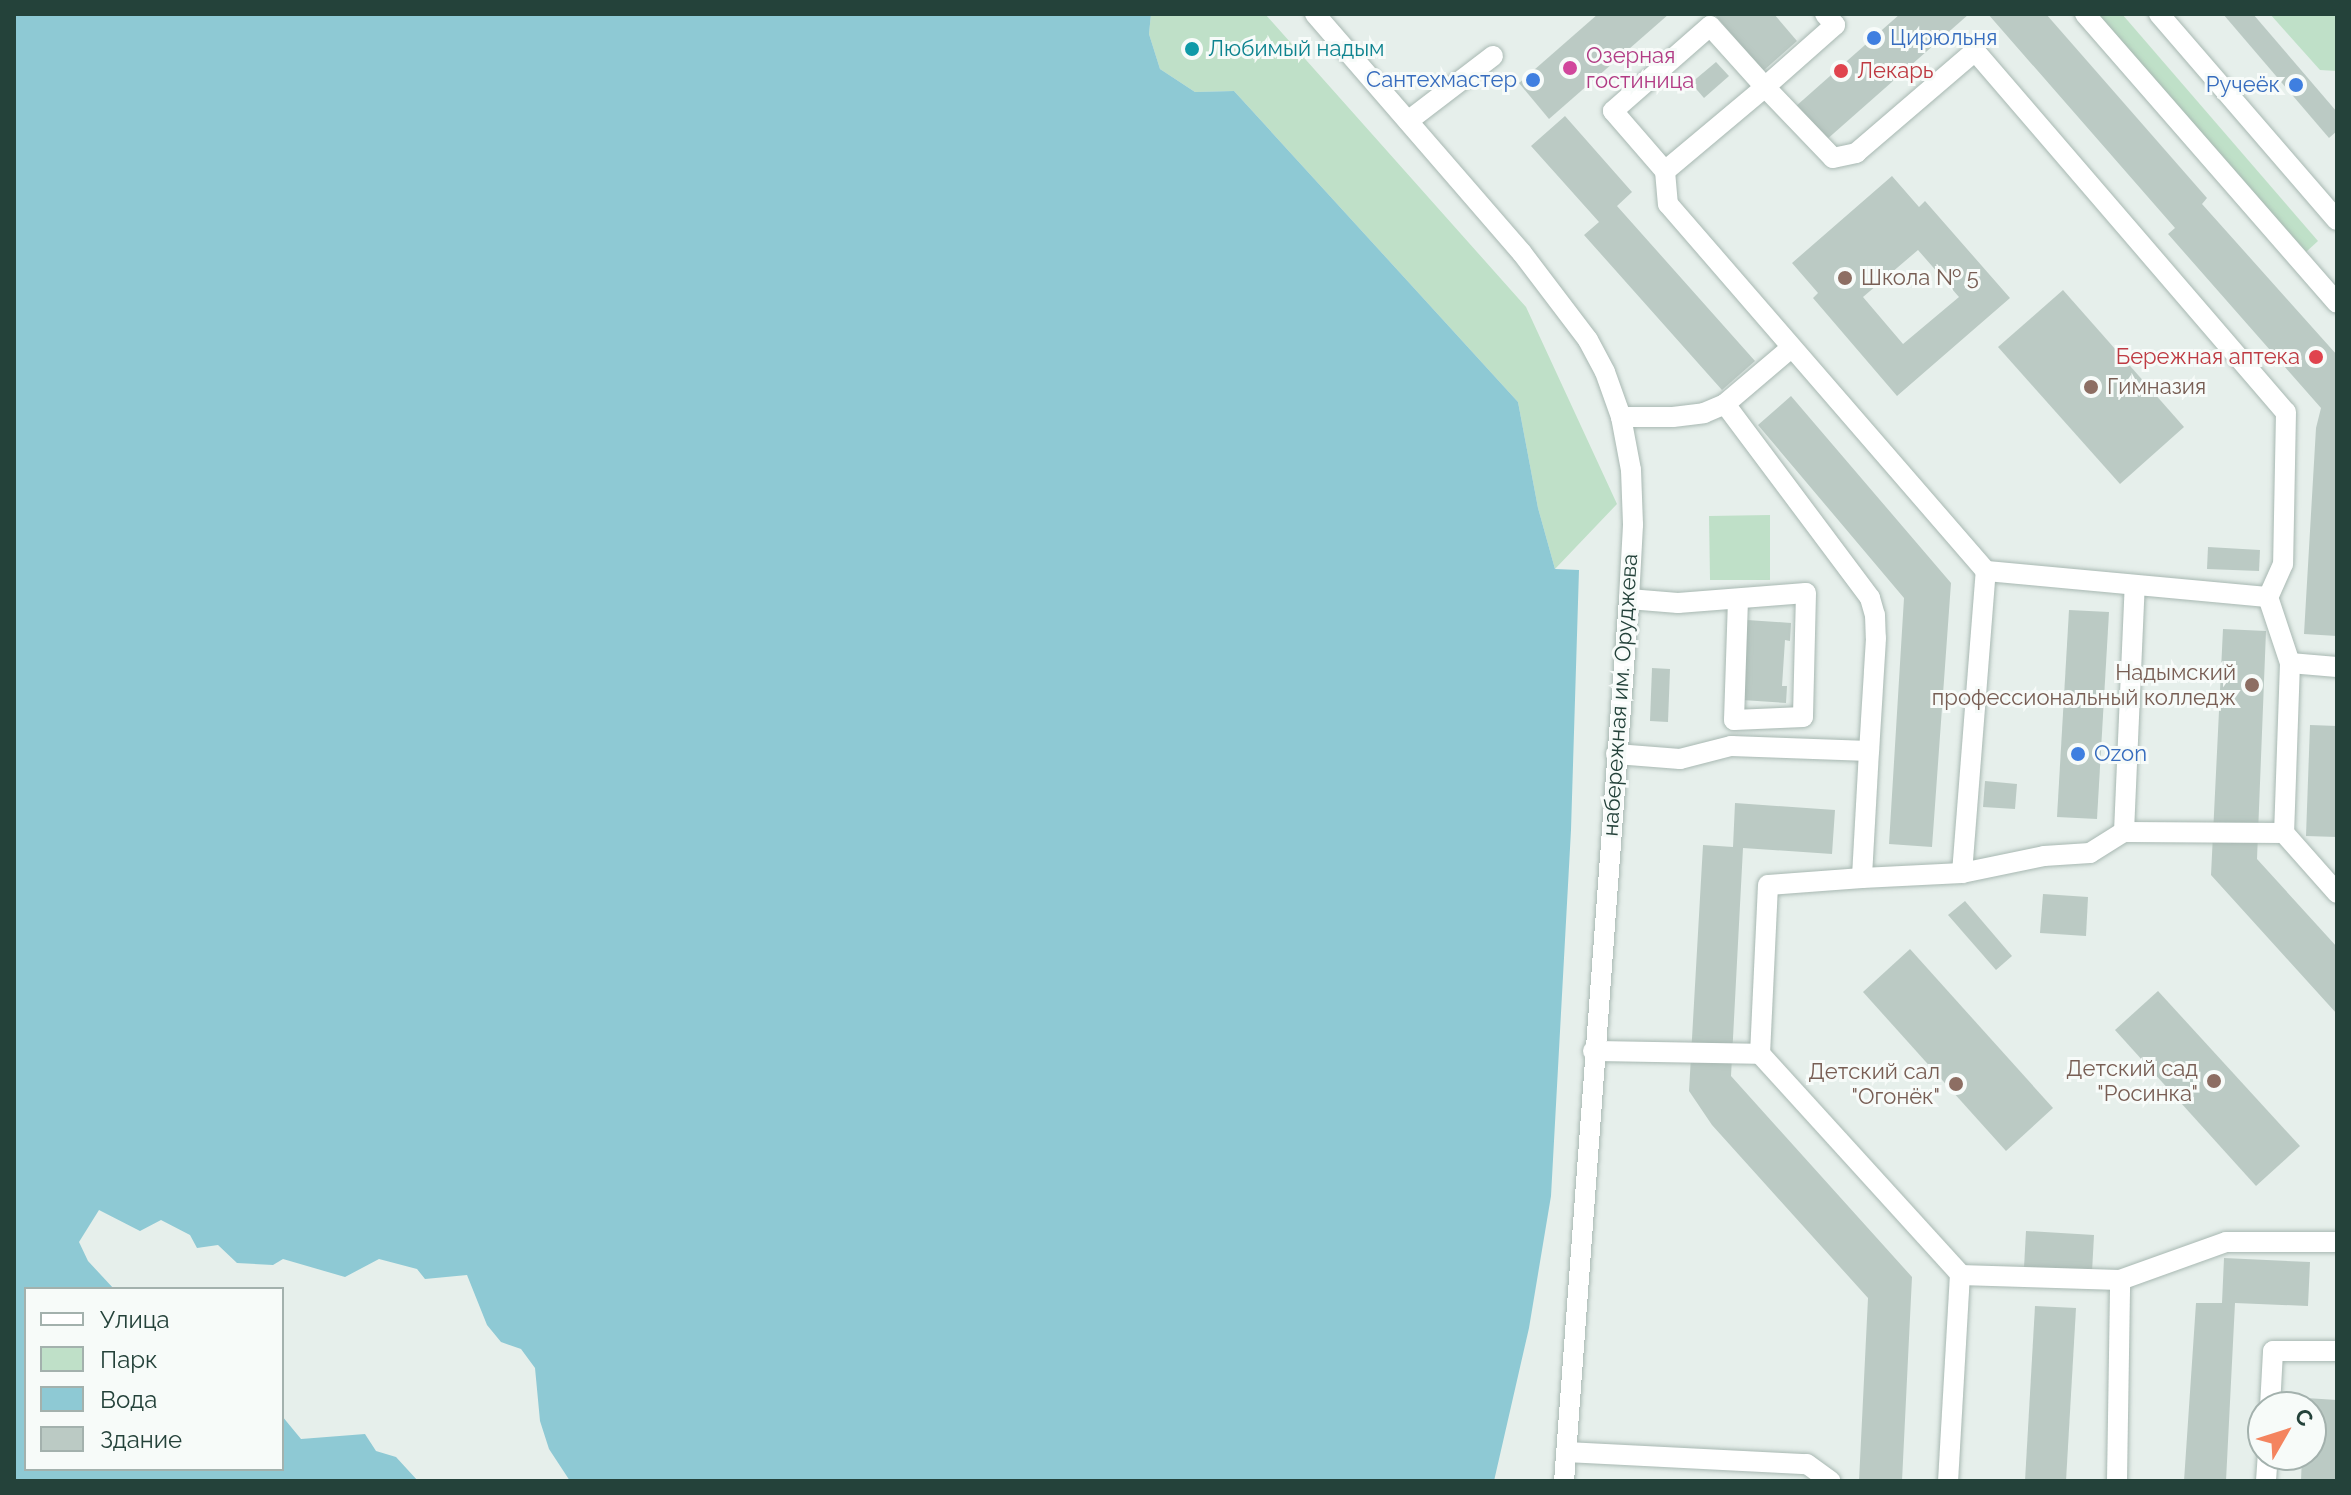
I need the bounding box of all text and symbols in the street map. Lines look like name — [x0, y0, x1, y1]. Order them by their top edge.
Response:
place label: Цирюльня — [1890, 25, 1997, 51]
marker: Цирюльня — [1865, 29, 1883, 47]
place label: Любимый надым — [1208, 36, 1384, 62]
marker: Любимый надым — [1183, 40, 1201, 58]
place label: Озерная гостиница — [1586, 42, 1694, 94]
place label: Лекарь — [1857, 58, 1934, 84]
marker: Озерная гостиница — [1561, 59, 1579, 77]
marker: Лекарь — [1832, 62, 1850, 80]
place label: Сантехмастер — [1366, 67, 1517, 93]
marker: Сантехмастер — [1524, 71, 1542, 89]
place label: Ручеёк — [2206, 72, 2280, 98]
marker: Ручеёк — [2287, 76, 2305, 94]
place label: Школа № 5 — [1861, 265, 1979, 291]
marker: Школа № 5 — [1836, 269, 1854, 287]
place label: Бережная аптека — [2116, 344, 2300, 370]
marker: Бережная аптека — [2307, 348, 2325, 366]
place label: Гимназия — [2107, 374, 2206, 400]
marker: Гимназия — [2082, 378, 2100, 396]
street label: набережная им. Оруджева — [1597, 553, 1643, 837]
place label: Надымский профессиональный колледж — [1932, 659, 2236, 710]
marker: Надымский профессиональный колледж — [2243, 676, 2261, 694]
place label: Ozon — [2094, 741, 2147, 767]
marker: Ozon — [2069, 745, 2087, 763]
place label: Детский сад "Росинка" — [2066, 1055, 2198, 1106]
place label: Детский сал "Огонёк" — [1808, 1058, 1940, 1110]
marker: Детский сад "Росинка" — [2205, 1072, 2223, 1090]
marker: Детский сал "Огонёк" — [1947, 1075, 1965, 1093]
legend — [24, 1287, 284, 1471]
text: Улица — [100, 1305, 170, 1334]
text: Парк — [100, 1345, 158, 1374]
text: Вода — [100, 1385, 157, 1414]
north arrow — [2247, 1391, 2327, 1471]
text: С — [2289, 1403, 2319, 1431]
text: Здание — [100, 1425, 182, 1454]

